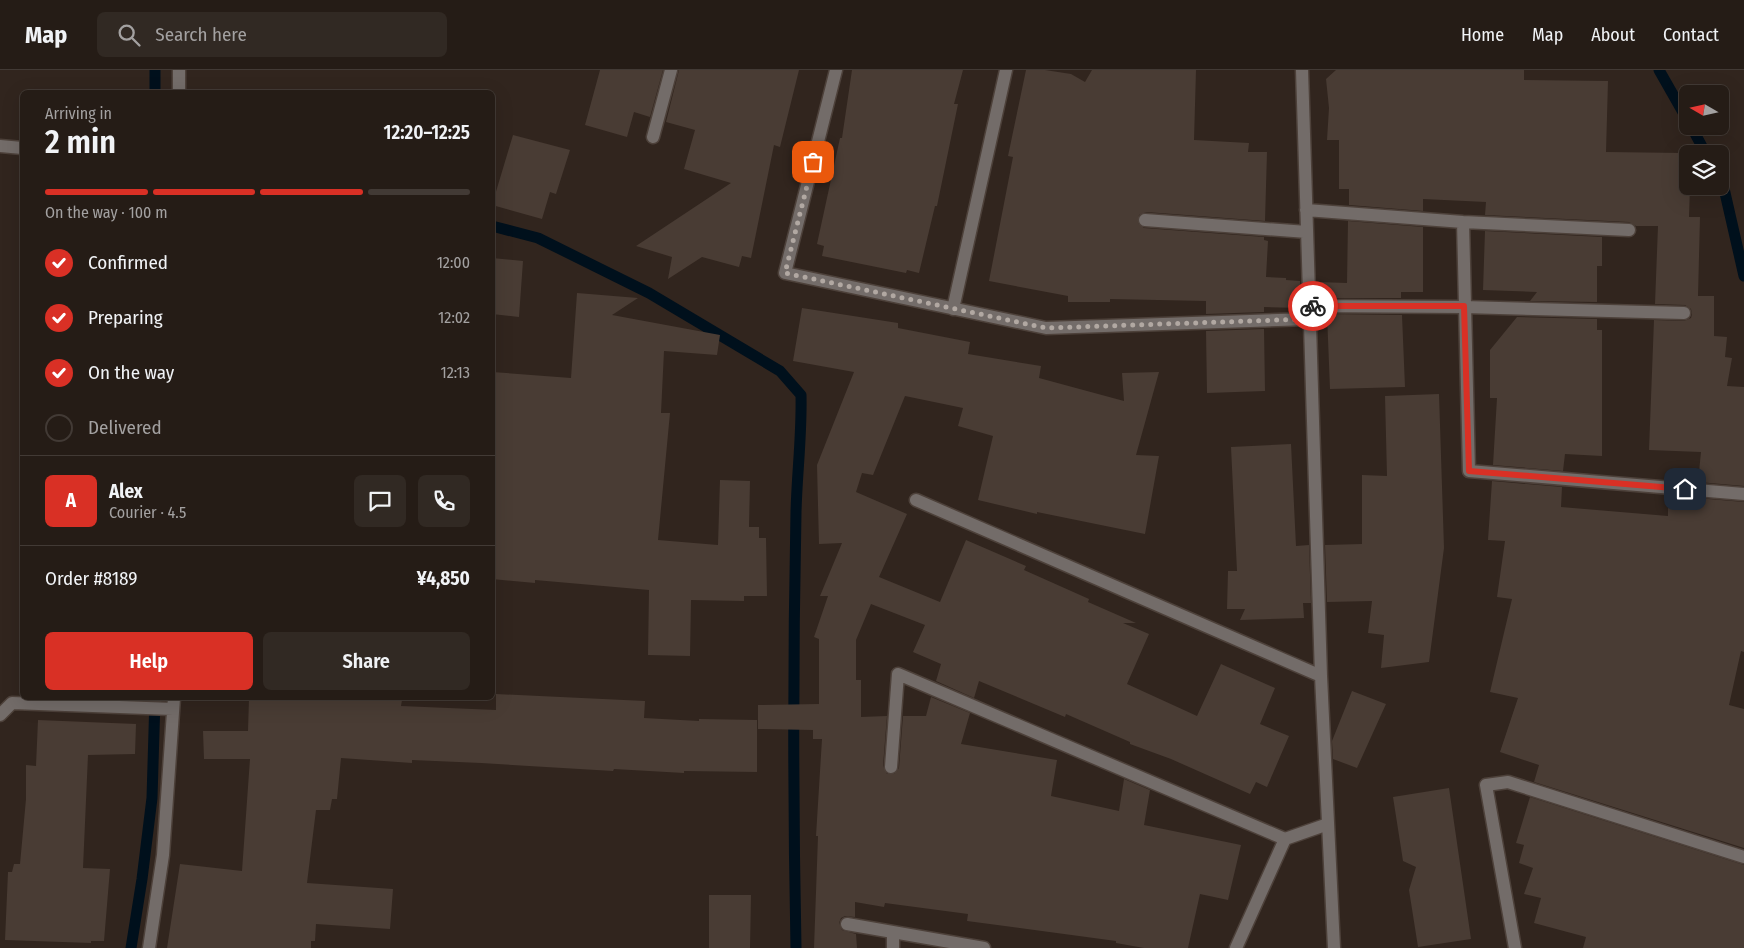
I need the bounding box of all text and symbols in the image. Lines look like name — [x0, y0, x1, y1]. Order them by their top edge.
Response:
search box — [97, 12, 447, 57]
text: Map — [25, 21, 67, 49]
icon: search — [115, 21, 143, 49]
text: Search here — [155, 23, 247, 46]
text: Home — [1461, 24, 1504, 46]
text: Map — [1532, 24, 1563, 46]
text: About — [1591, 24, 1635, 46]
text: Contact — [1663, 24, 1719, 46]
north arrow — [1679, 85, 1729, 135]
map controls — [1679, 85, 1729, 195]
text: Arriving in — [45, 104, 112, 123]
text: 12:20–12:25 — [384, 121, 470, 144]
text: 2 min — [45, 123, 116, 161]
pin — [792, 141, 834, 183]
button: layers — [1679, 145, 1729, 195]
icon: bag — [799, 148, 827, 176]
text: On the way · 100 m — [45, 203, 167, 222]
icon: check — [45, 249, 73, 277]
text: Confirmed — [88, 251, 168, 274]
text: 12:00 — [437, 253, 470, 272]
courier — [1288, 281, 1338, 331]
icon: bike — [1299, 292, 1327, 320]
icon: check — [45, 304, 73, 332]
text: Preparing — [88, 306, 163, 329]
text: 12:02 — [438, 308, 470, 327]
icon: check — [45, 359, 73, 387]
text: On the way — [88, 361, 174, 384]
text: 12:13 — [441, 363, 470, 382]
text: Delivered — [88, 416, 162, 439]
pin — [1664, 468, 1706, 510]
button: chat — [354, 475, 406, 527]
button: phone — [418, 475, 470, 527]
icon: home — [1671, 475, 1699, 503]
text: Alex — [109, 480, 143, 503]
text: A — [66, 489, 76, 512]
text: Courier · 4.5 — [109, 503, 186, 522]
text: Order #8189 — [45, 567, 138, 590]
text: ¥4,850 — [417, 567, 470, 590]
button: Help — [45, 632, 253, 690]
button: Share — [263, 632, 470, 690]

